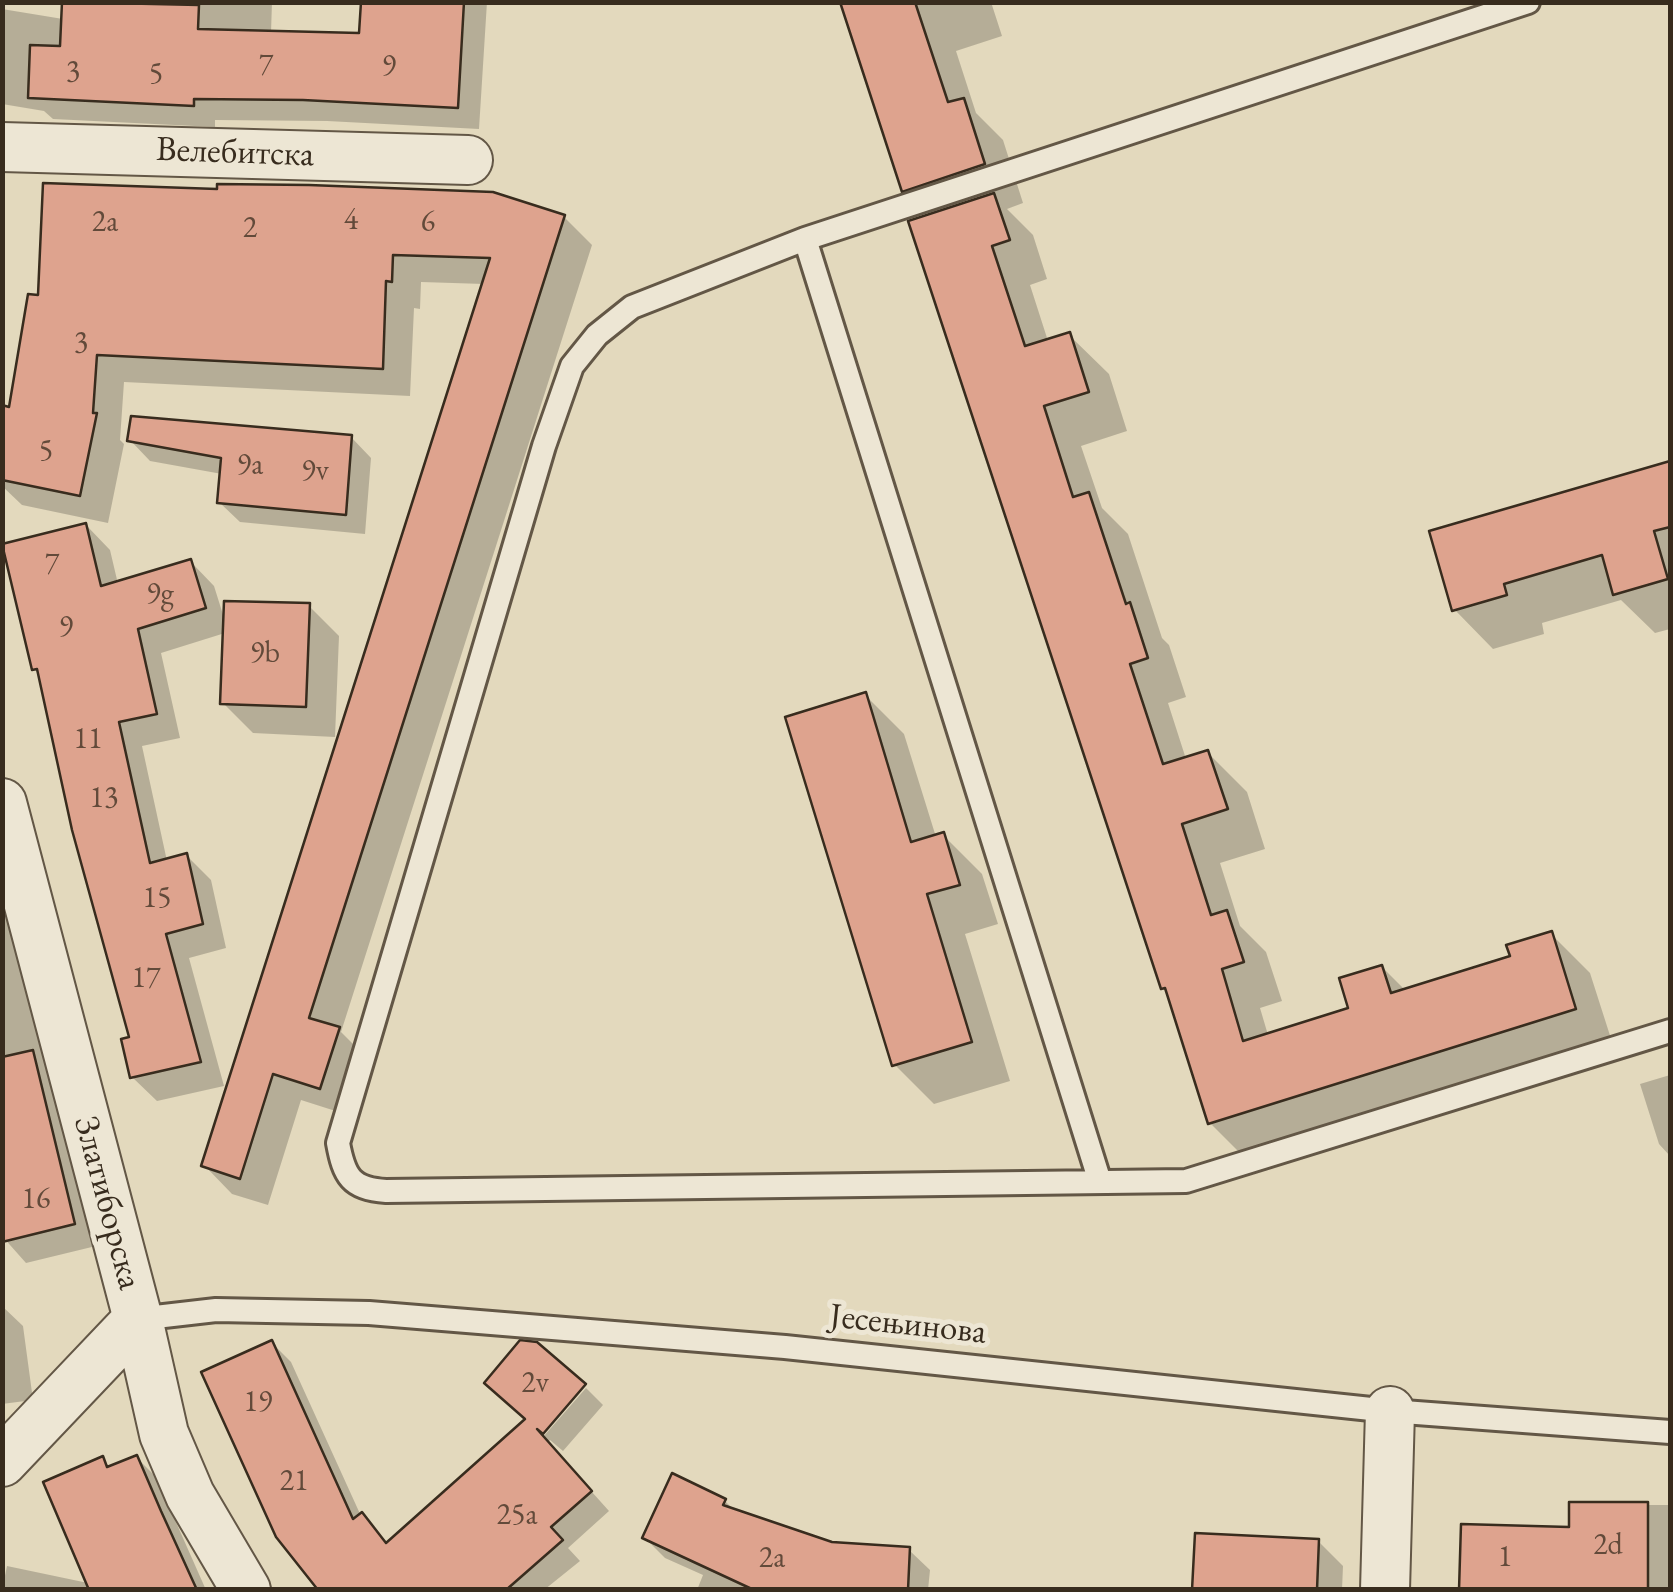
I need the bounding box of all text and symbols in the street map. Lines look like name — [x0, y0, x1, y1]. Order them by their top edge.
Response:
house number: 7 — [259, 48, 273, 84]
house number: 9 — [382, 49, 396, 85]
house number: 3 — [66, 55, 80, 91]
house number: 5 — [149, 57, 163, 93]
street label: Велебитска — [155, 129, 315, 177]
house number: 4 — [344, 203, 358, 239]
house number: 2a — [92, 205, 118, 241]
house number: 6 — [421, 205, 435, 241]
house number: 2 — [243, 211, 257, 247]
house number: 3 — [74, 326, 88, 362]
house number: 5 — [39, 434, 53, 470]
house number: 9a — [237, 448, 263, 484]
house number: 9v — [301, 454, 329, 490]
house number: 7 — [45, 547, 59, 583]
house number: 9g — [146, 577, 174, 613]
house number: 9 — [59, 610, 73, 646]
house number: 9b — [250, 636, 280, 672]
house number: 11 — [74, 722, 102, 758]
house number: 13 — [90, 781, 118, 817]
house number: 15 — [143, 881, 171, 917]
house number: 17 — [132, 961, 160, 997]
street label: Златиборска — [64, 1112, 150, 1294]
house number: 16 — [22, 1182, 50, 1218]
street label: Јесењинова — [828, 1296, 988, 1354]
house number: 2v — [521, 1366, 549, 1402]
house number: 19 — [244, 1385, 272, 1421]
house number: 21 — [280, 1464, 308, 1500]
house number: 25a — [497, 1498, 537, 1534]
house number: 2d — [1593, 1528, 1623, 1564]
house number: 1 — [1498, 1540, 1512, 1576]
house number: 2a — [759, 1541, 785, 1577]

